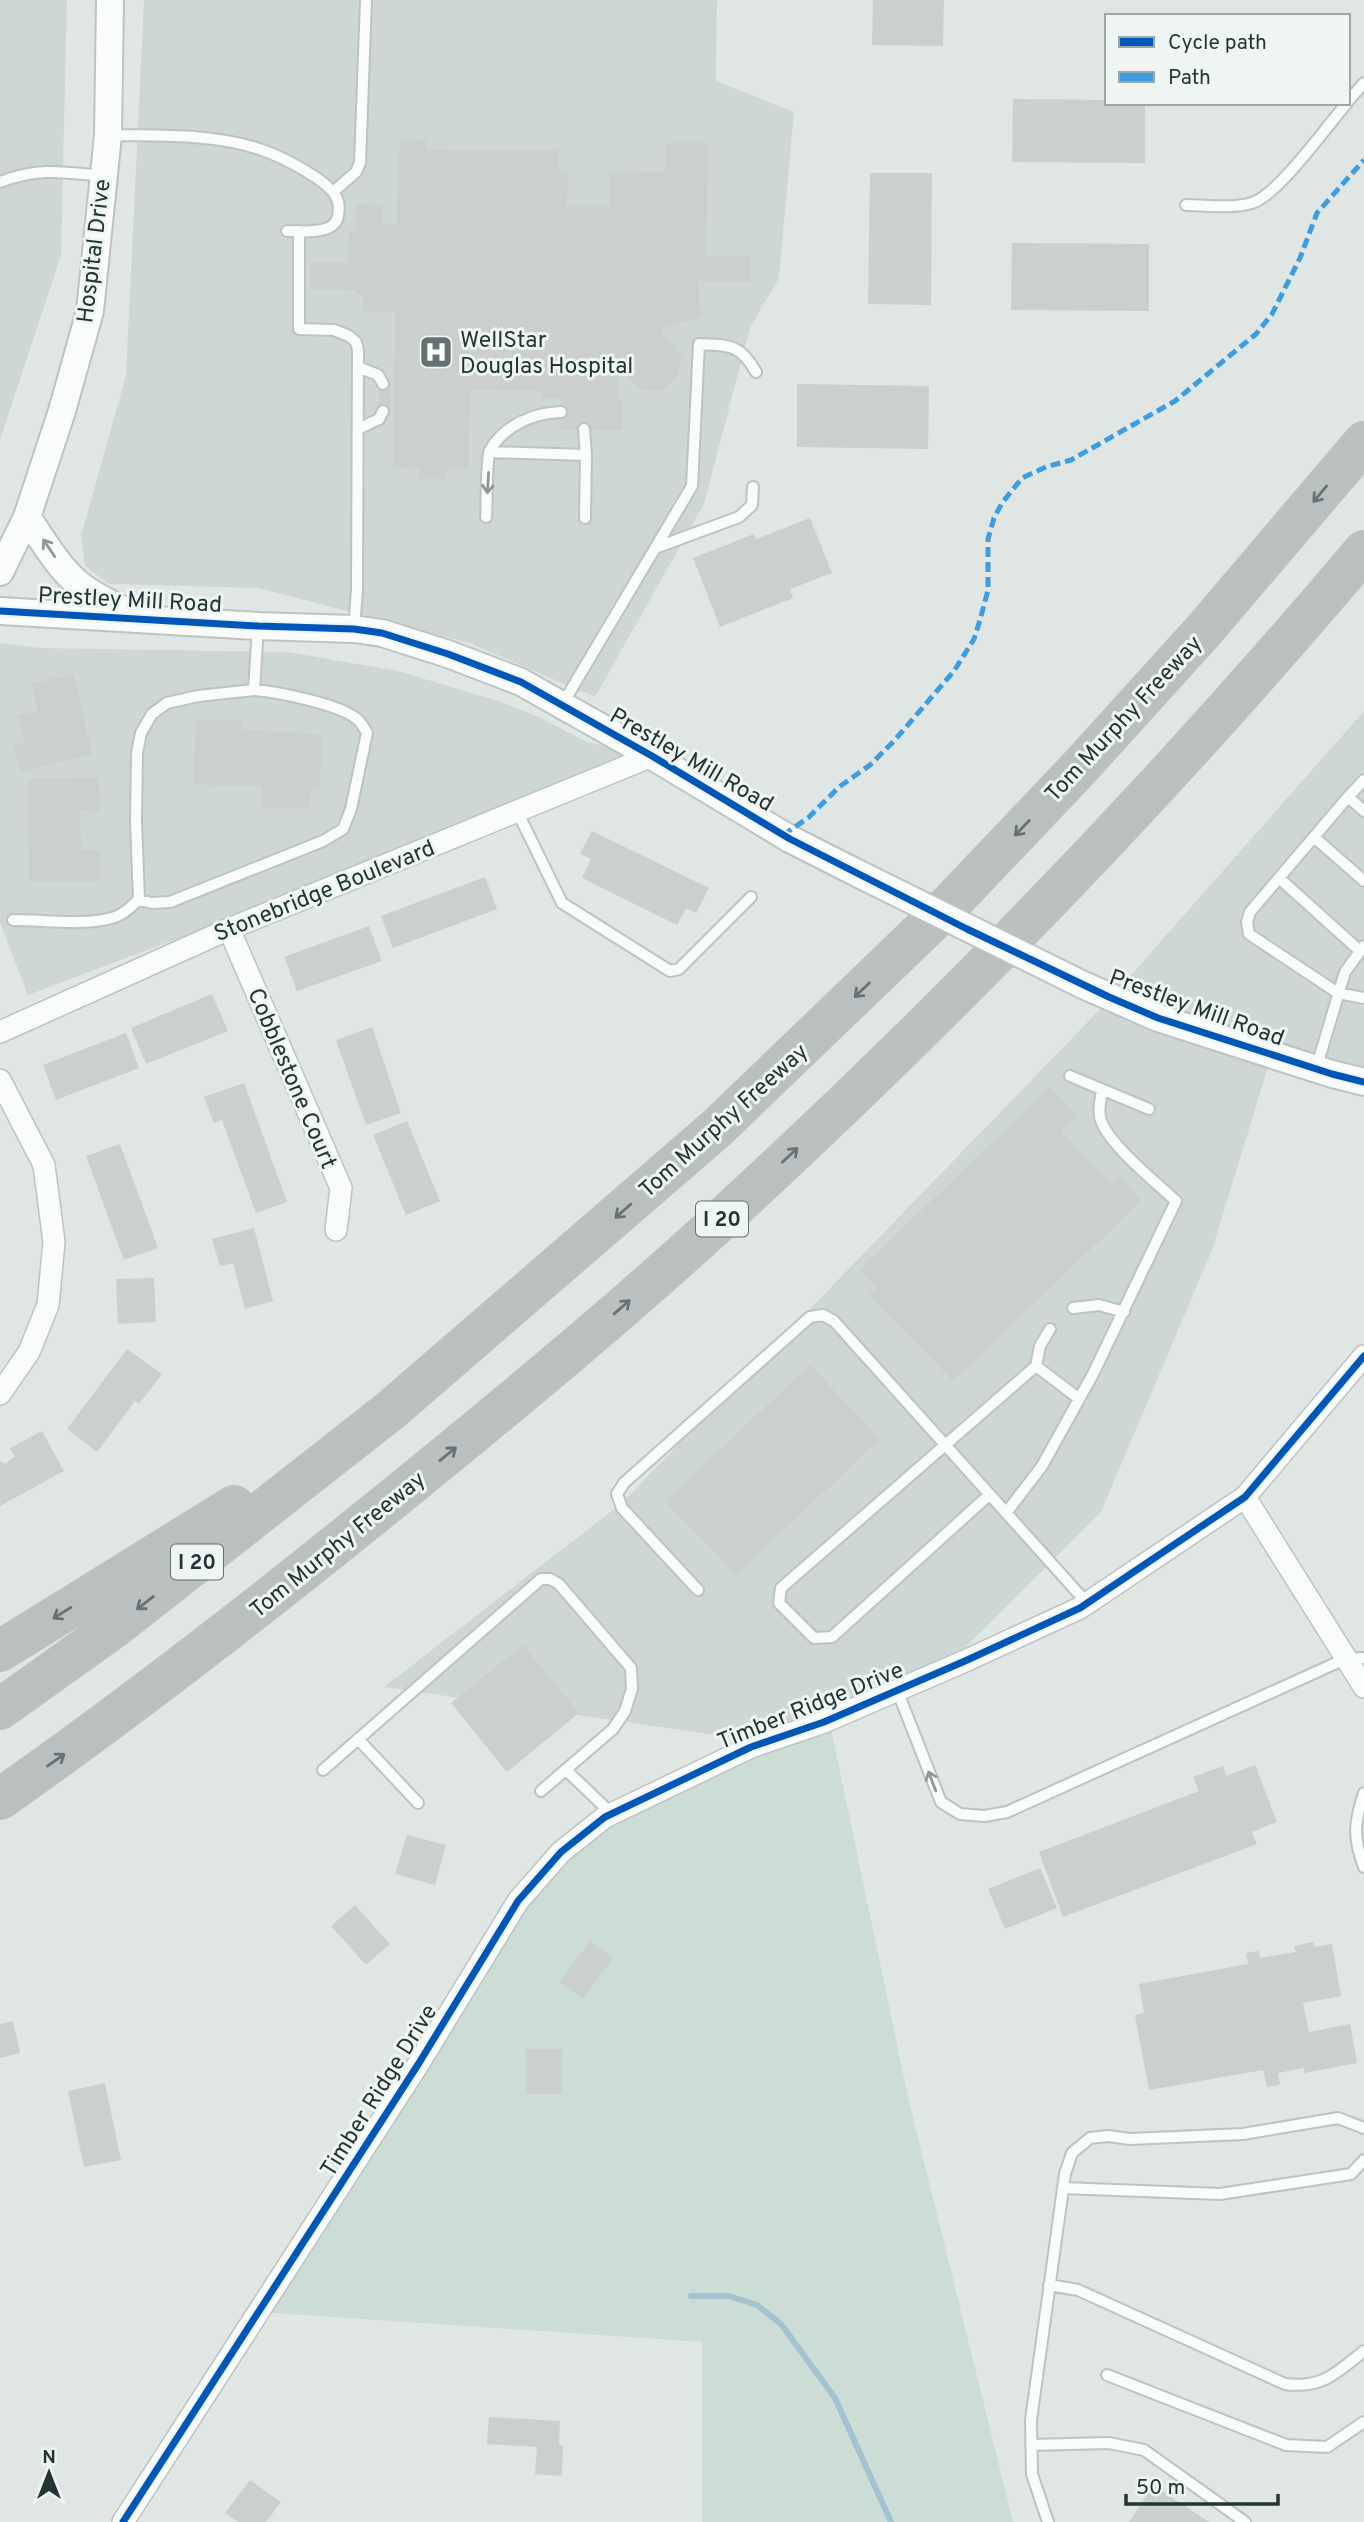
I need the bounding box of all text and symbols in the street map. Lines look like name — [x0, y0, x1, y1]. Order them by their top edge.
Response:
legend — [1105, 14, 1350, 105]
text: Cycle path — [1168, 30, 1267, 57]
text: Path — [1168, 65, 1211, 92]
street label: Hospital Drive — [72, 178, 119, 325]
place label: WellStar Douglas Hospital — [460, 327, 633, 382]
hospital icon: WellStar Douglas Hospital — [417, 333, 455, 371]
one-way arrow — [481, 471, 494, 494]
one-way arrow — [1312, 485, 1328, 503]
one-way arrow — [42, 539, 56, 559]
street label: Prestley Mill Road — [37, 582, 223, 621]
street label: Tom Murphy Freeway — [1040, 630, 1210, 809]
street label: Prestley Mill Road — [604, 703, 778, 820]
one-way arrow — [1013, 819, 1030, 836]
street label: Stonebridge Boulevard — [210, 835, 440, 950]
street label: Prestley Mill Road — [1105, 964, 1288, 1054]
one-way arrow — [854, 981, 871, 998]
street label: Cobblestone Court — [240, 984, 342, 1174]
street label: Tom Murphy Freeway — [634, 1038, 815, 1206]
one-way arrow — [781, 1146, 798, 1163]
road number: I 20 — [696, 1202, 748, 1236]
one-way arrow — [614, 1203, 632, 1219]
one-way arrow — [612, 1299, 630, 1315]
one-way arrow — [438, 1446, 456, 1462]
street label: Tom Murphy Freeway — [245, 1466, 432, 1626]
road number: I 20 — [171, 1544, 223, 1580]
one-way arrow — [136, 1596, 154, 1611]
one-way arrow — [53, 1607, 73, 1621]
street label: Timber Ridge Drive — [714, 1657, 908, 1758]
one-way arrow — [46, 1753, 65, 1767]
one-way arrow — [925, 1770, 938, 1792]
street label: Timber Ridge Drive — [315, 2000, 445, 2183]
north arrow — [14, 2438, 84, 2508]
text: N — [42, 2446, 56, 2470]
scale bar — [1126, 2462, 1278, 2506]
text: 50 m — [1136, 2475, 1185, 2502]

